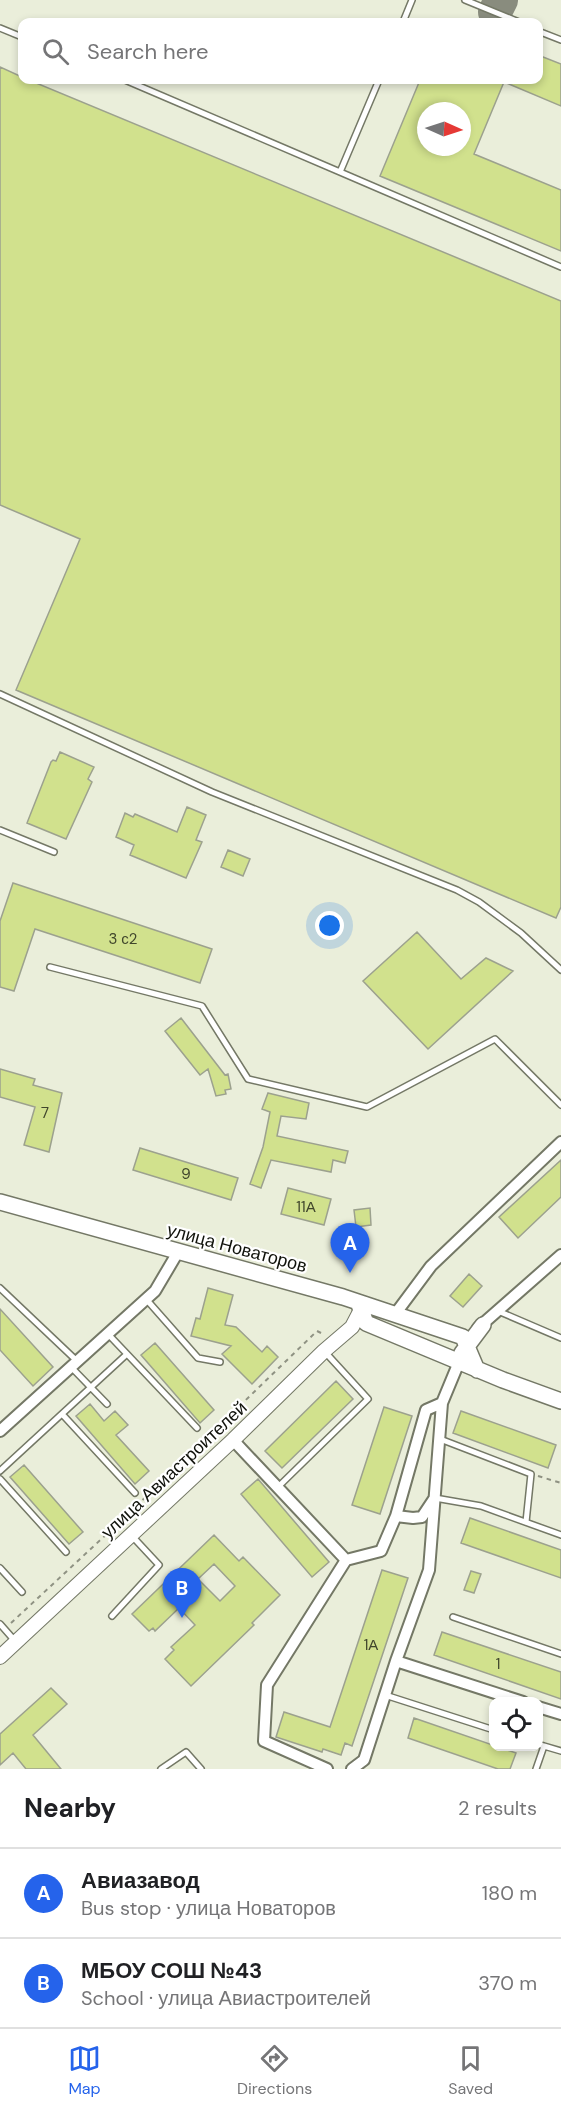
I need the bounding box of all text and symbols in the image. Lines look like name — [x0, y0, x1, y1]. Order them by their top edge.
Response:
search box — [18, 18, 543, 84]
icon: search — [39, 35, 72, 68]
text: Search here — [87, 37, 208, 66]
north arrow — [417, 102, 471, 156]
your location — [315, 911, 344, 940]
house number: 3 с2 — [109, 929, 138, 949]
house number: 7 — [41, 1103, 49, 1123]
house number: 9 — [181, 1164, 191, 1184]
house number: 11А — [296, 1197, 316, 1217]
street label: улица Новаторов — [164, 1218, 310, 1278]
pin: A — [330, 1224, 370, 1273]
street label: улица Авиастроителей — [96, 1396, 252, 1544]
pin: B — [162, 1568, 201, 1618]
house number: 1А — [364, 1635, 378, 1655]
house number: 1 — [496, 1654, 500, 1674]
map controls — [489, 1697, 543, 1751]
button: locate — [489, 1697, 543, 1751]
text: Nearby — [24, 1791, 116, 1825]
text: 2 results — [458, 1795, 537, 1821]
text: Авиазавод — [81, 1866, 200, 1895]
text: A — [36, 1880, 51, 1906]
text: 180 m — [482, 1880, 537, 1906]
text: Bus stop · улица Новаторов — [81, 1895, 336, 1921]
text: МБОУ СОШ №43 — [81, 1956, 262, 1985]
text: B — [37, 1970, 50, 1996]
text: 370 m — [478, 1970, 537, 1996]
text: School · улица Авиастроителей — [81, 1985, 371, 2011]
tab: Map — [68, 2042, 101, 2099]
tab: Directions — [237, 2042, 312, 2099]
tab: Saved — [448, 2042, 493, 2099]

